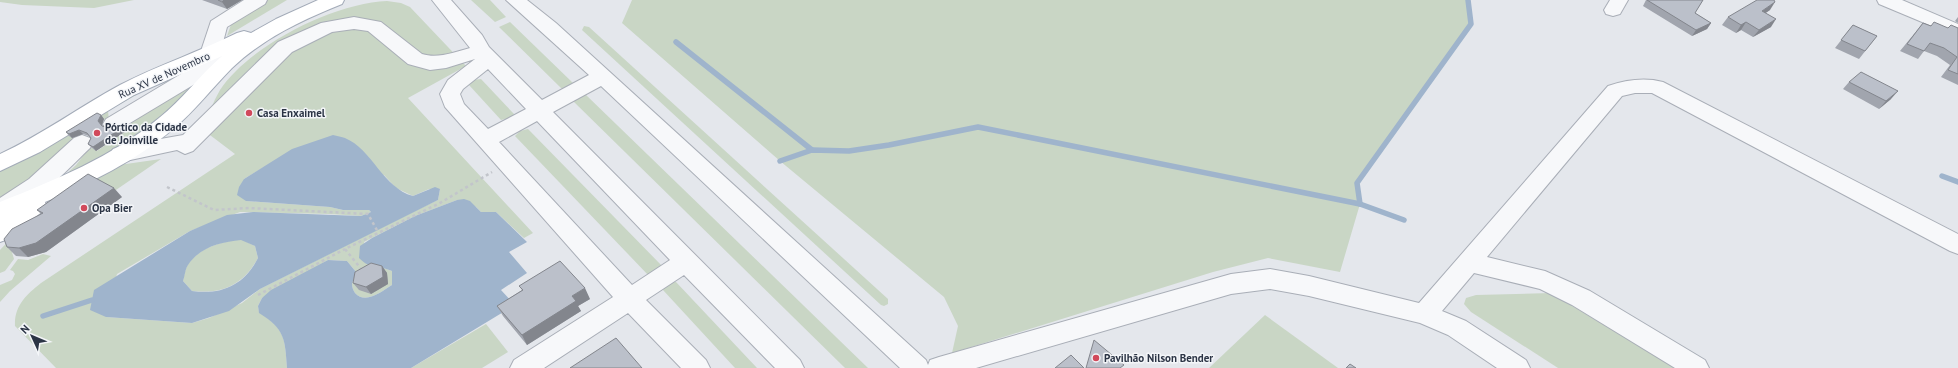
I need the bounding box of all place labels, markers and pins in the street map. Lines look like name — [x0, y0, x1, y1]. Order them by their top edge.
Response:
place label: Casa Enxaimel — [257, 106, 326, 120]
marker: Casa Enxaimel — [244, 108, 254, 118]
place label: Pórtico da Cidade de Joinville — [105, 120, 188, 147]
marker: Pórtico da Cidade de Joinville — [92, 128, 102, 138]
place label: Opa Bier — [92, 201, 133, 215]
marker: Opa Bier — [79, 203, 89, 213]
place label: Pavilhão Nilson Bender — [1104, 351, 1213, 365]
marker: Pavilhão Nilson Bender — [1091, 353, 1101, 363]

